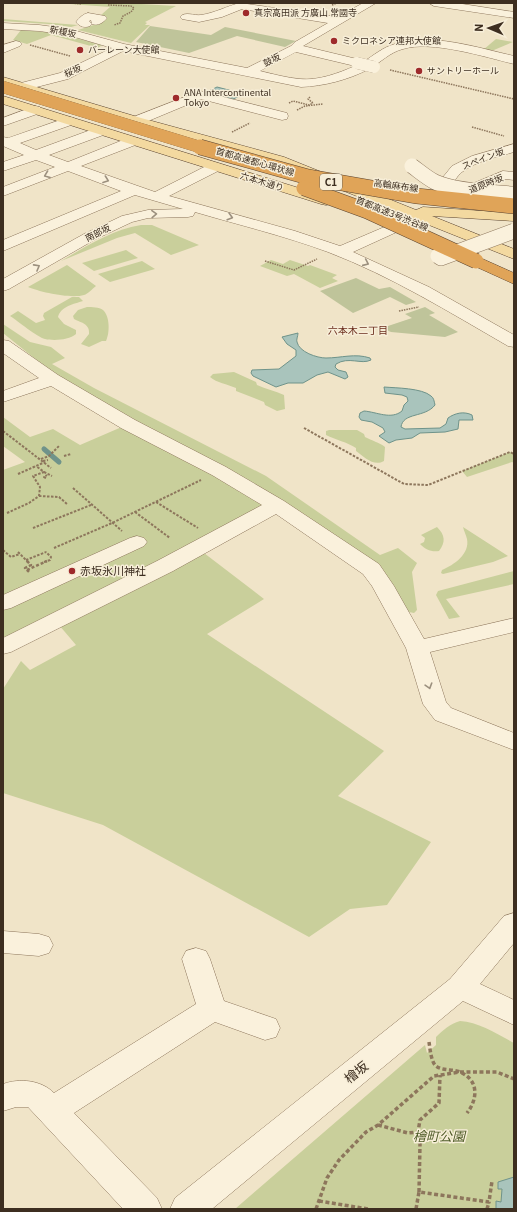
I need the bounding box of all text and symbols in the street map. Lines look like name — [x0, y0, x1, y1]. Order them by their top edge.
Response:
place label: 真宗高田派 方廣山 常國寺 — [254, 6, 357, 19]
marker: 真宗高田派 方廣山 常國寺 — [241, 8, 251, 18]
north arrow — [469, 8, 509, 48]
street label: 新榎坂 — [49, 23, 78, 40]
text: N — [470, 23, 486, 32]
place label: ミクロネシア連邦大使館 — [342, 34, 441, 47]
marker: ミクロネシア連邦大使館 — [329, 36, 339, 46]
place label: バーレーン大使館 — [88, 43, 160, 56]
marker: バーレーン大使館 — [75, 45, 85, 55]
street label: 鼓坂 — [261, 50, 283, 69]
street label: 桜坂 — [62, 61, 84, 80]
place label: サントリーホール — [427, 64, 499, 77]
marker: サントリーホール — [414, 66, 424, 76]
place label: ANA Intercontinental Tokyo — [184, 86, 272, 109]
marker: ANA Intercontinental Tokyo — [171, 93, 181, 103]
street label: 首都高速都心環状線 — [214, 144, 297, 179]
street label: スペイン坂 — [460, 145, 506, 173]
street label: 六本木通り — [239, 169, 286, 194]
one-way arrow — [44, 170, 51, 178]
street label: 道原時坂 — [467, 171, 505, 196]
road number: C1 — [320, 174, 342, 190]
one-way arrow — [102, 175, 109, 183]
street label: 高輪麻布線 — [373, 176, 420, 195]
street label: 首都高速3号渋谷線 — [354, 193, 431, 234]
one-way arrow — [151, 209, 157, 218]
one-way arrow — [226, 212, 233, 221]
street label: 南部坂 — [83, 221, 113, 244]
one-way arrow — [362, 258, 370, 266]
one-way arrow — [33, 264, 40, 271]
district label: 六本木二丁目 — [328, 322, 388, 337]
place label: 赤坂氷川神社 — [80, 562, 146, 578]
marker: 赤坂氷川神社 — [67, 566, 77, 576]
one-way arrow — [424, 682, 433, 689]
street label: 檜坂 — [340, 1056, 372, 1087]
park label: 檜町公園 — [413, 1126, 467, 1145]

